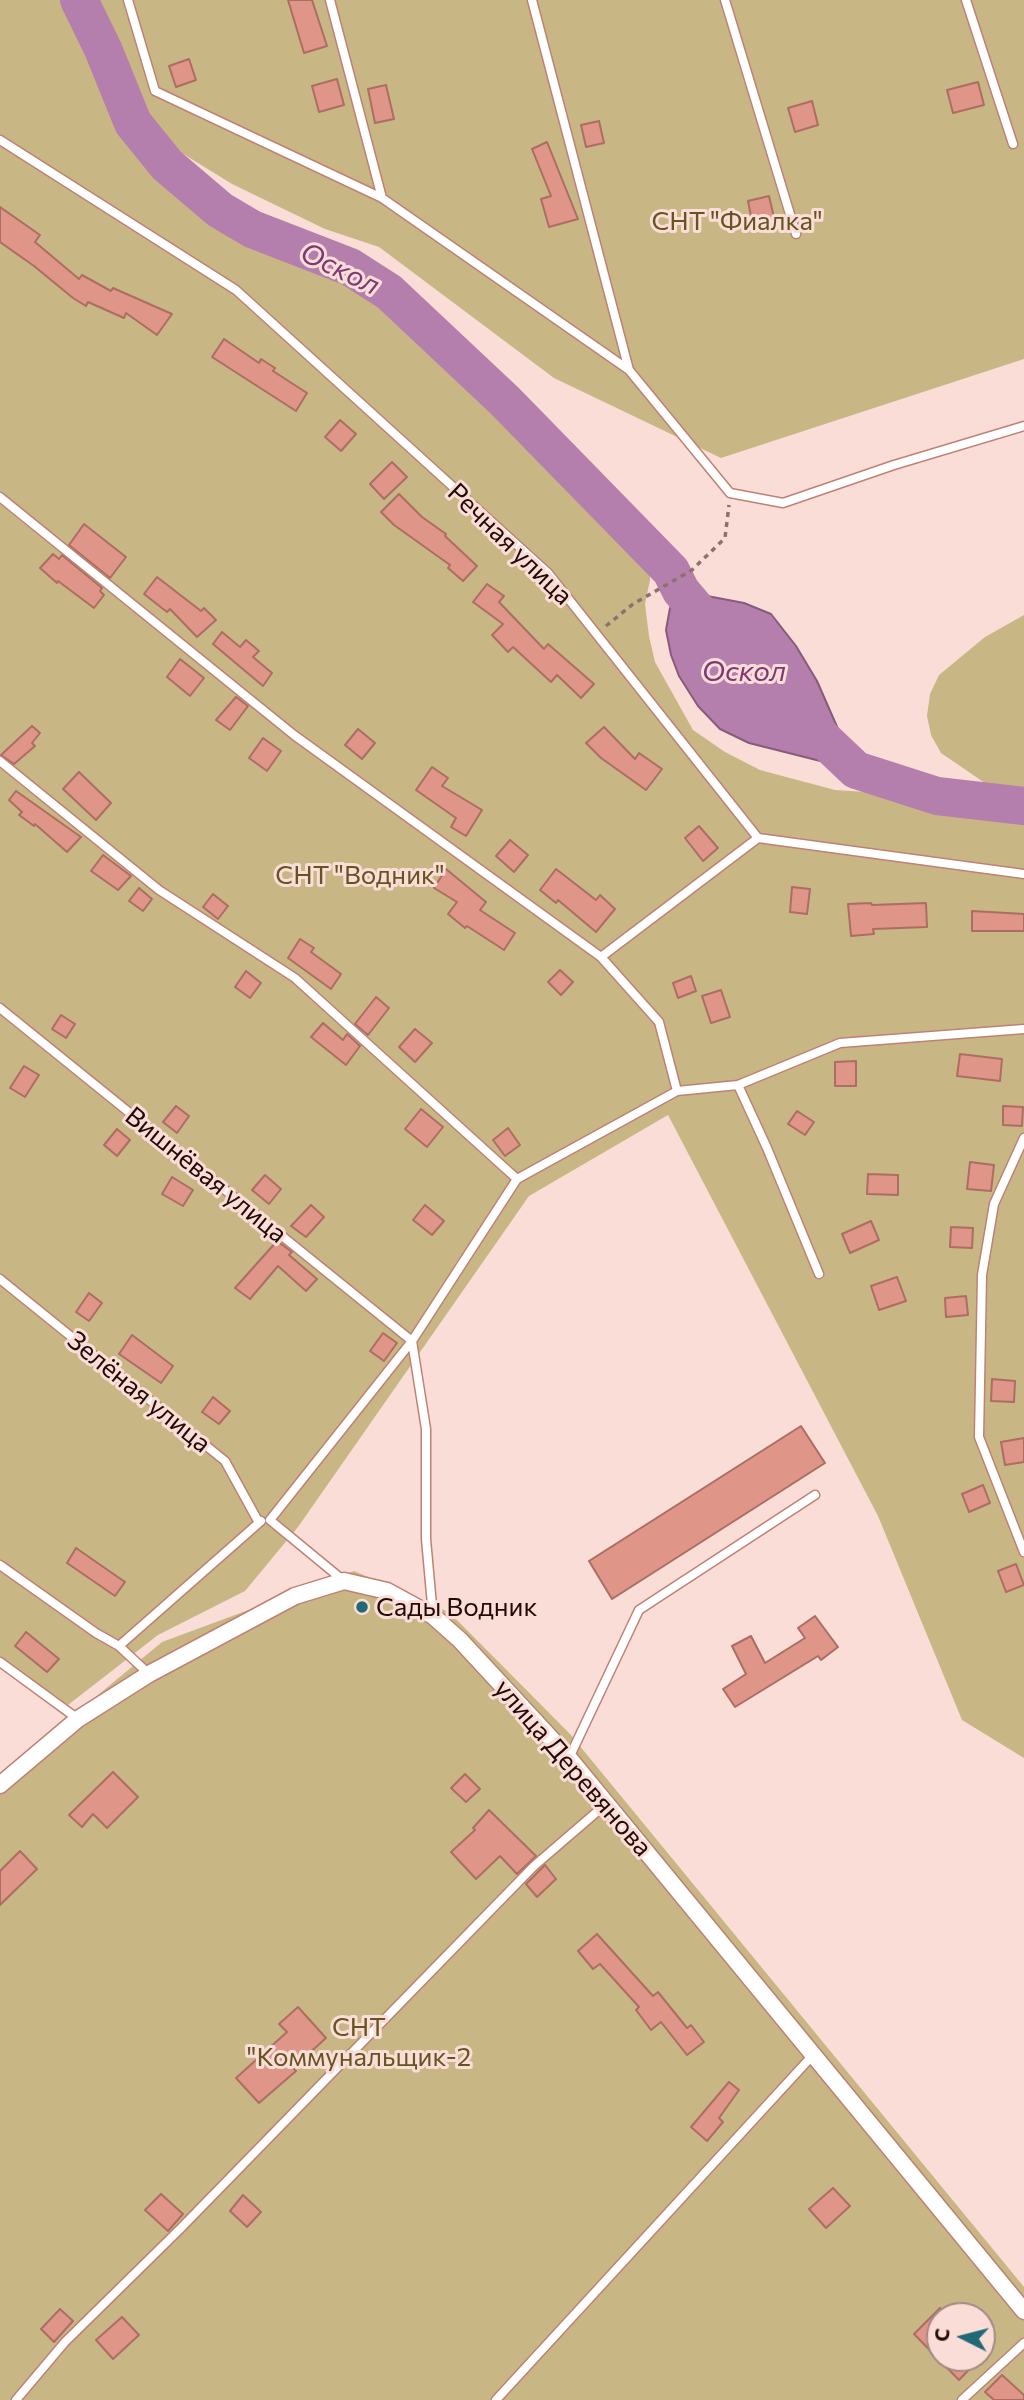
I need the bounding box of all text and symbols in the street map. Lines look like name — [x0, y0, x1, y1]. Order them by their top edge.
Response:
park label: СНТ "Фиалка" — [651, 205, 823, 237]
water label: Оскол — [295, 236, 385, 302]
street label: Речная улица — [441, 477, 579, 611]
water label: Оскол — [702, 655, 786, 689]
park label: СНТ "Водник" — [275, 859, 445, 891]
street label: Вишнёвая улица — [119, 1100, 293, 1250]
street label: Зелёная улица — [61, 1325, 217, 1459]
place label: Сады Водник — [376, 1591, 537, 1623]
marker: Сады Водник — [354, 1599, 370, 1615]
street label: улица Деревянова — [488, 1673, 658, 1863]
park label: СНТ "Коммунальщик-2 — [247, 2011, 471, 2072]
north arrow — [926, 2302, 996, 2372]
text: С — [929, 2327, 954, 2343]

